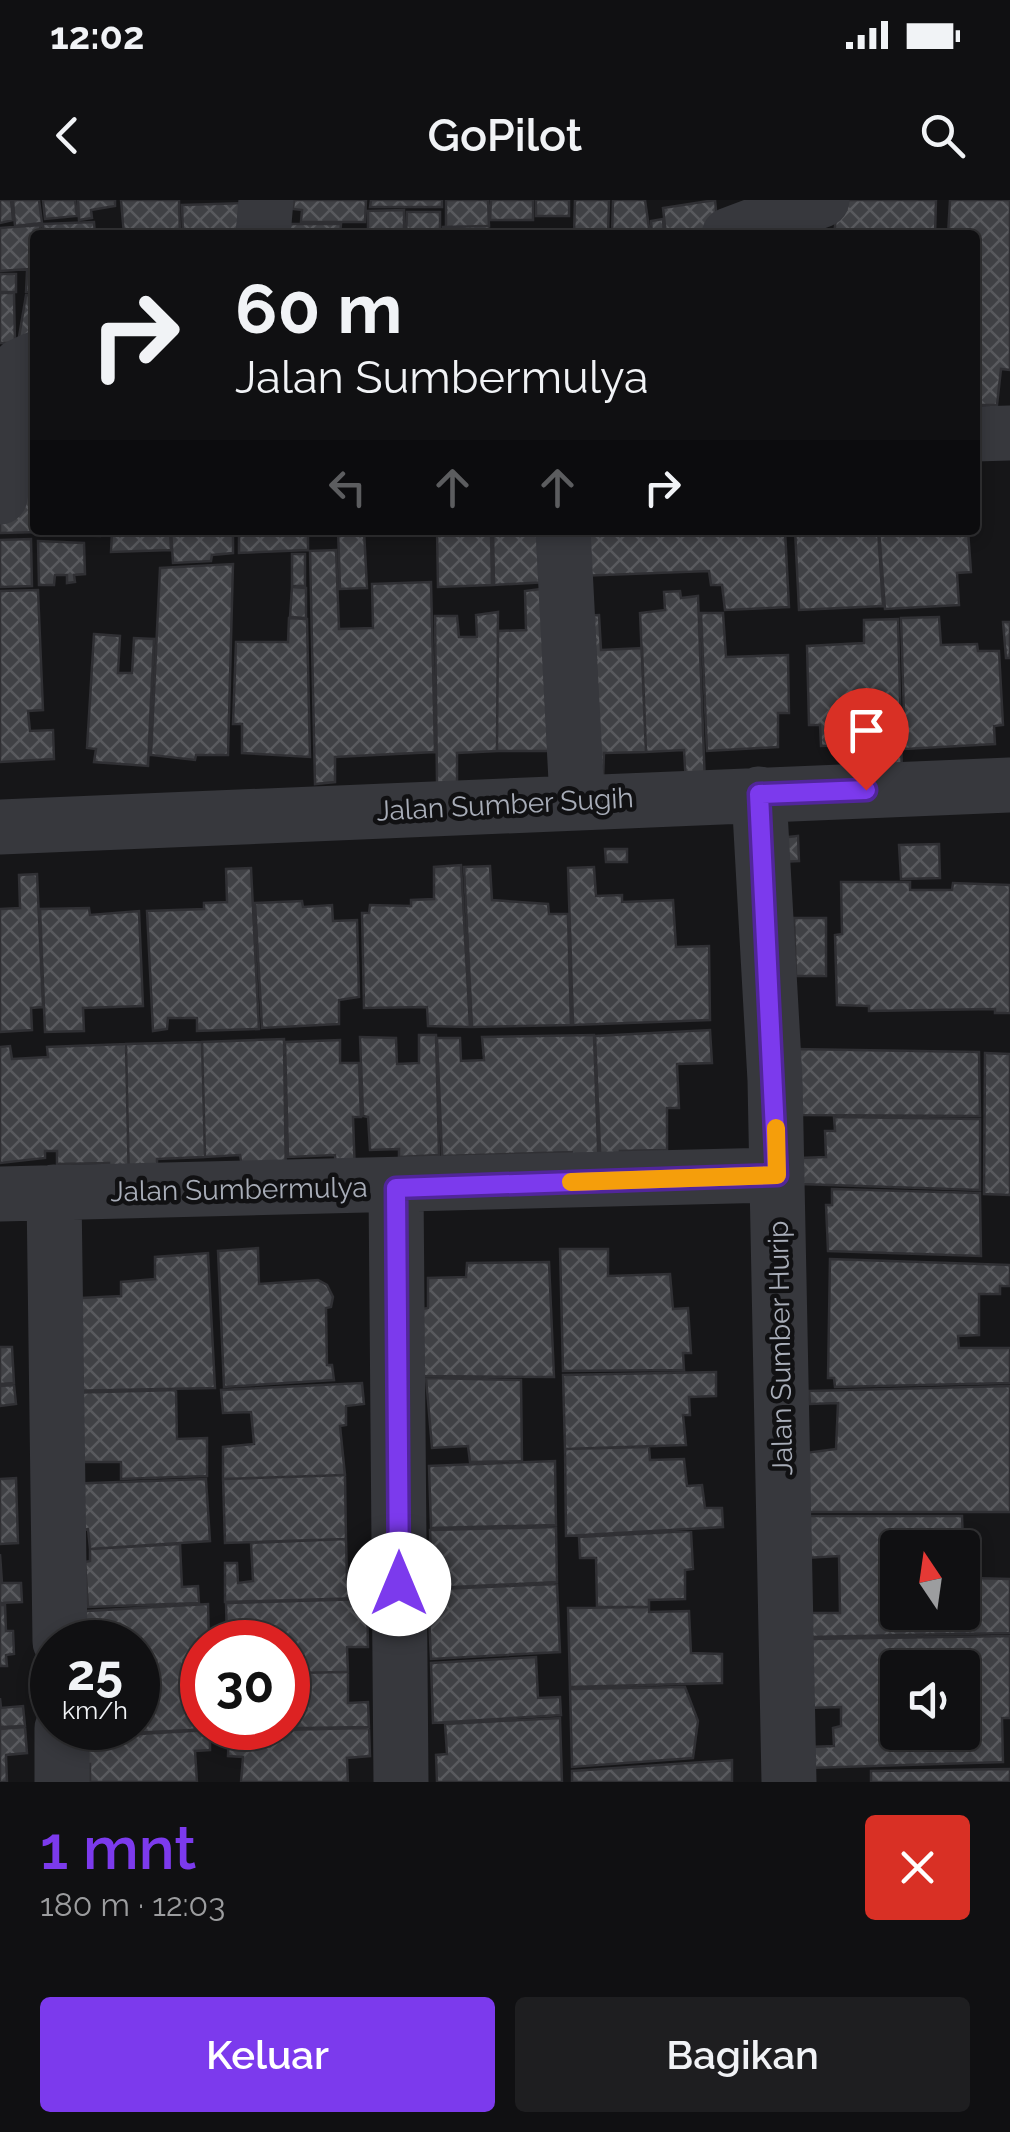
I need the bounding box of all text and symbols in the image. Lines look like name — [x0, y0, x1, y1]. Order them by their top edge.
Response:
text: 12:02 — [50, 13, 144, 58]
icon: back — [40, 108, 95, 163]
icon: search — [915, 108, 970, 163]
text: GoPilot — [428, 109, 582, 162]
text: 60 m — [235, 267, 402, 349]
icon: right — [70, 270, 200, 400]
text: Jalan Sumbermulya — [235, 351, 649, 404]
icon: left — [320, 460, 375, 515]
icon: ahead — [425, 460, 480, 515]
icon: ahead — [530, 460, 585, 515]
icon: right — [635, 460, 690, 515]
pin — [824, 688, 909, 791]
icon: arrive — [839, 703, 894, 758]
street label: Jalan Sumber Sugih — [376, 781, 635, 828]
street label: Jalan Sumbermulya — [110, 1171, 368, 1208]
street label: Jalan Sumber Hurip — [762, 1220, 799, 1476]
north arrow — [880, 1530, 980, 1630]
map controls — [880, 1530, 980, 1750]
position arrow — [347, 1532, 451, 1636]
speed limit sign: 30 — [180, 1620, 310, 1750]
text: 25 — [67, 1643, 123, 1702]
button: sound — [880, 1650, 980, 1750]
text: km/h — [62, 1695, 128, 1725]
text: 1 mnt — [40, 1813, 196, 1883]
button: close — [865, 1815, 970, 1920]
text: 180 m · 12:03 — [40, 1886, 225, 1923]
button: Keluar — [40, 1997, 495, 2112]
button: Bagikan — [515, 1997, 970, 2112]

